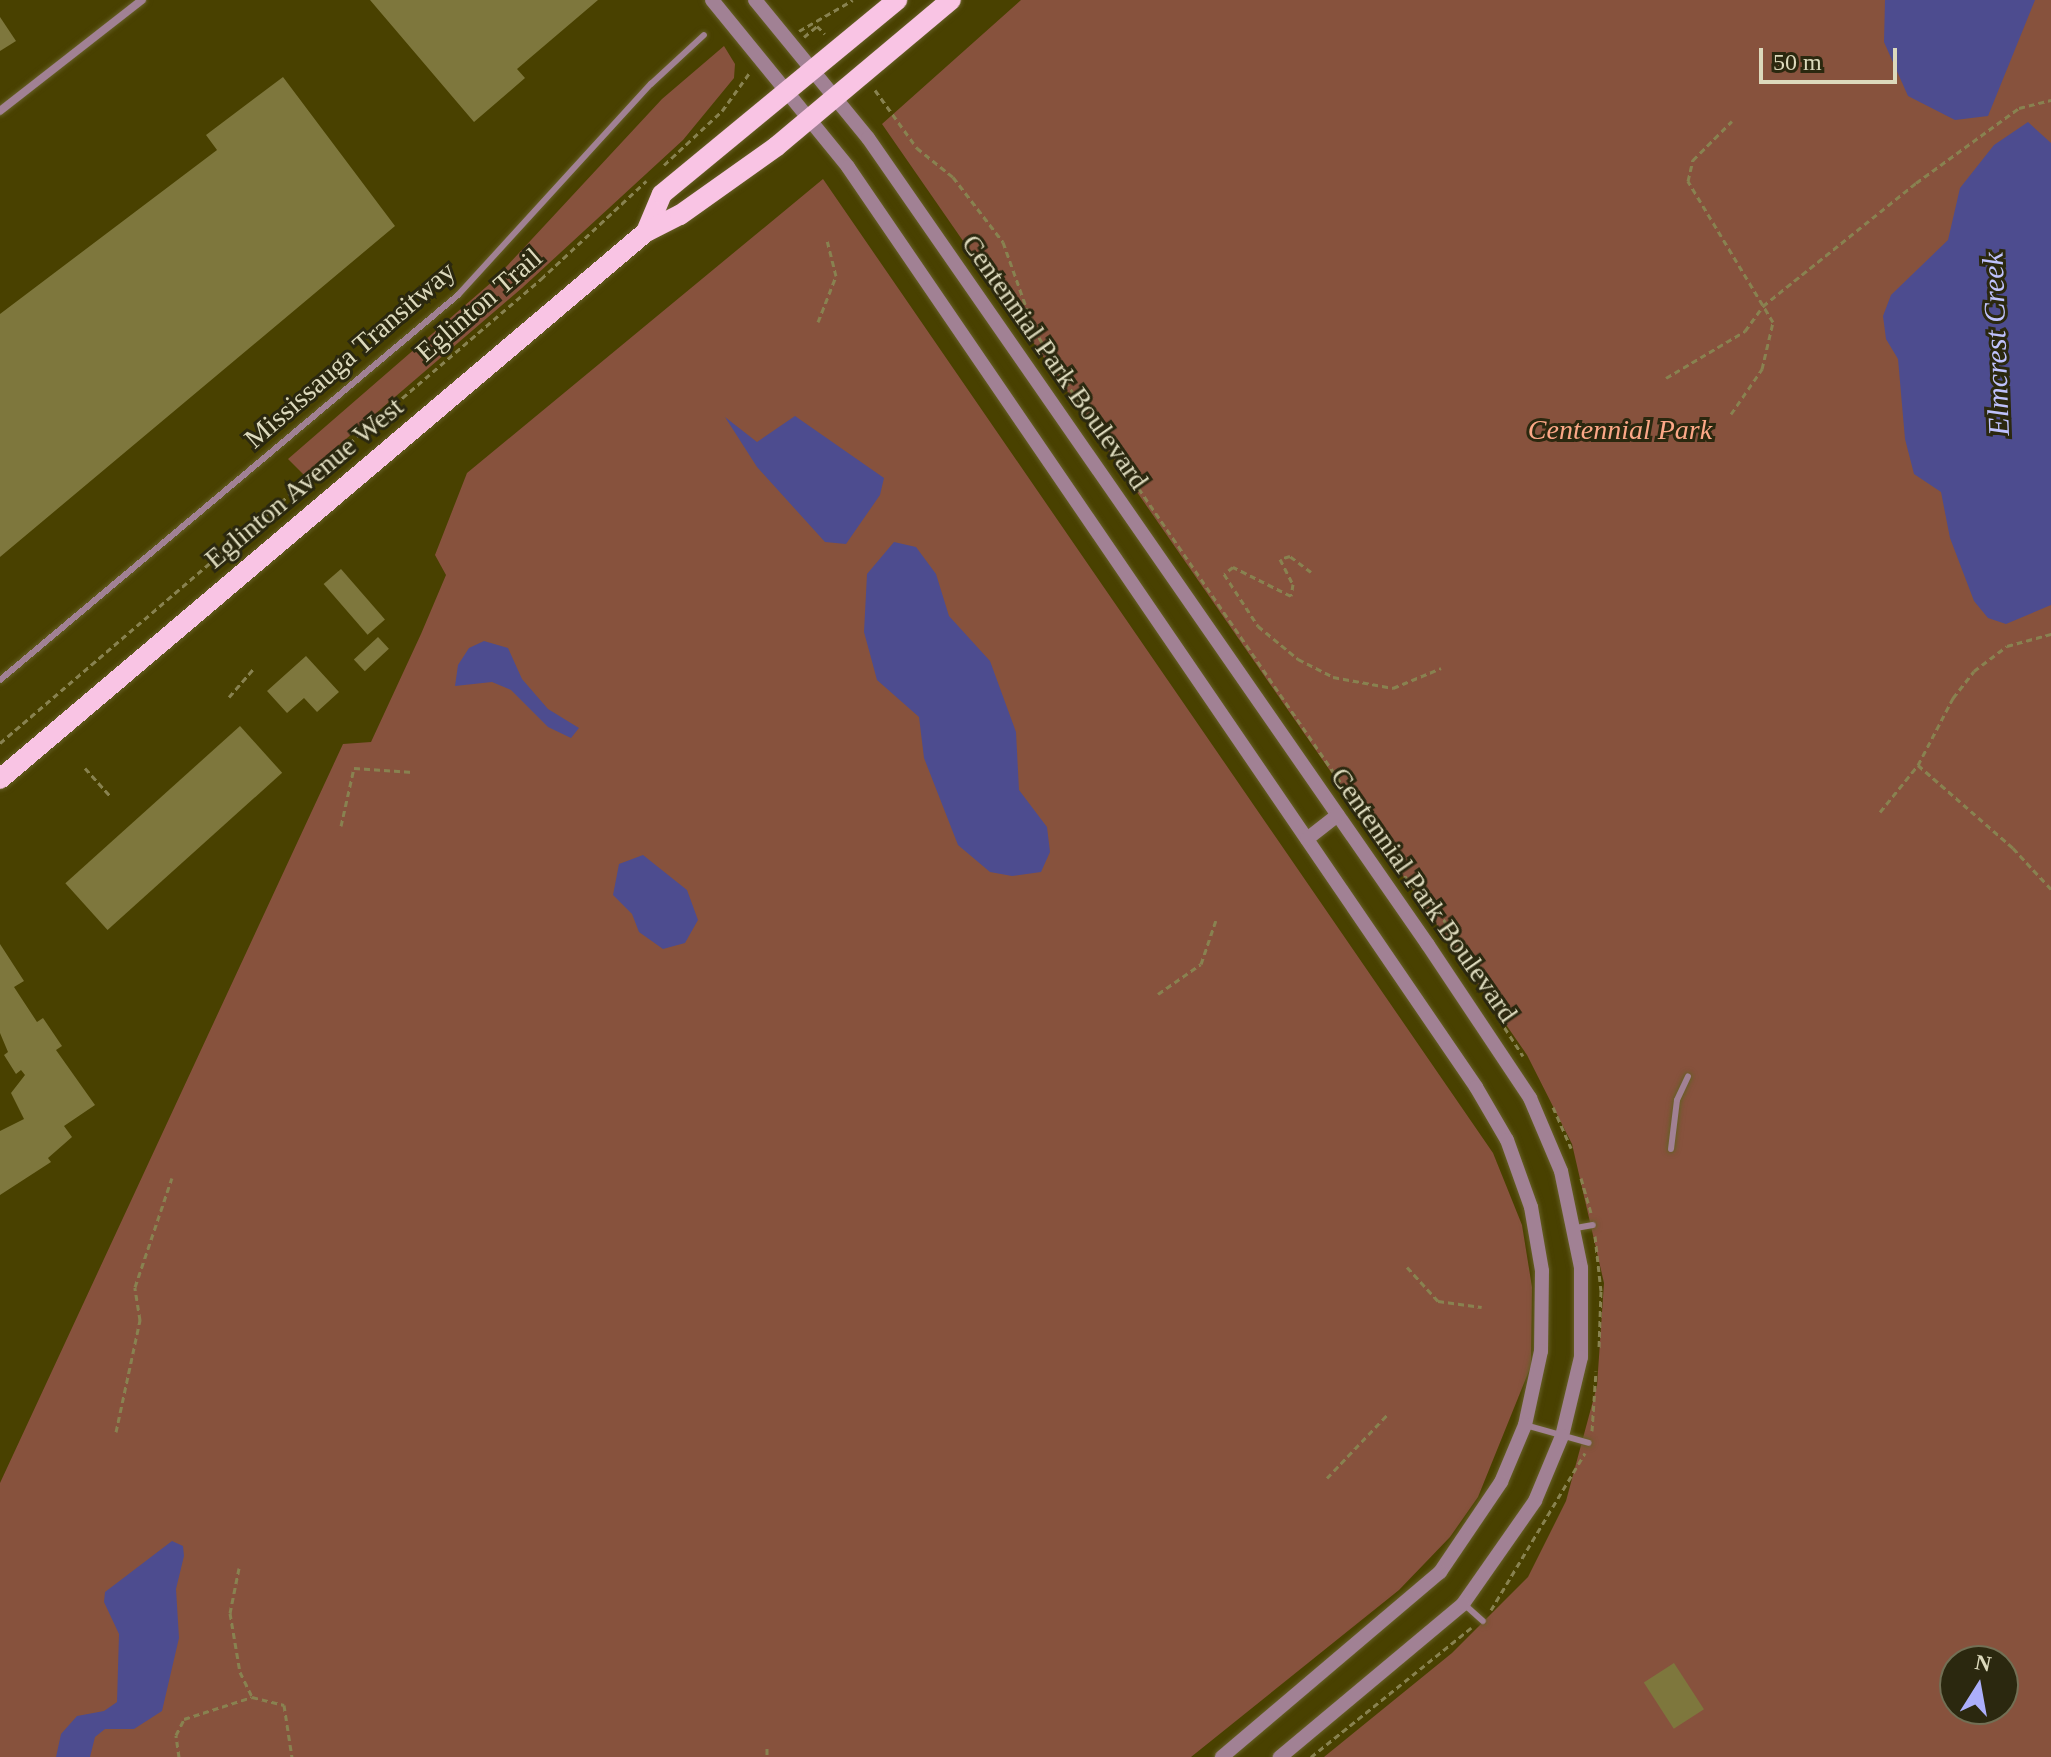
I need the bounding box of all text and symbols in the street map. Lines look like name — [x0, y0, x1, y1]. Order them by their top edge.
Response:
scale bar — [1763, 32, 1901, 82]
text: 50 m — [1773, 49, 1822, 75]
street label: Centennial Park Boulevard — [954, 228, 1156, 496]
street label: Eglinton Trail — [409, 241, 549, 369]
water label: Elmcrest Creek — [1975, 252, 2017, 436]
street label: Mississauga Transitway — [238, 254, 462, 456]
street label: Eglinton Avenue West — [197, 390, 411, 576]
park label: Centennial Park — [1528, 413, 1712, 447]
street label: Centennial Park Boulevard — [1323, 761, 1525, 1029]
north arrow — [1939, 1645, 2019, 1725]
text: N — [1973, 1649, 1993, 1677]

